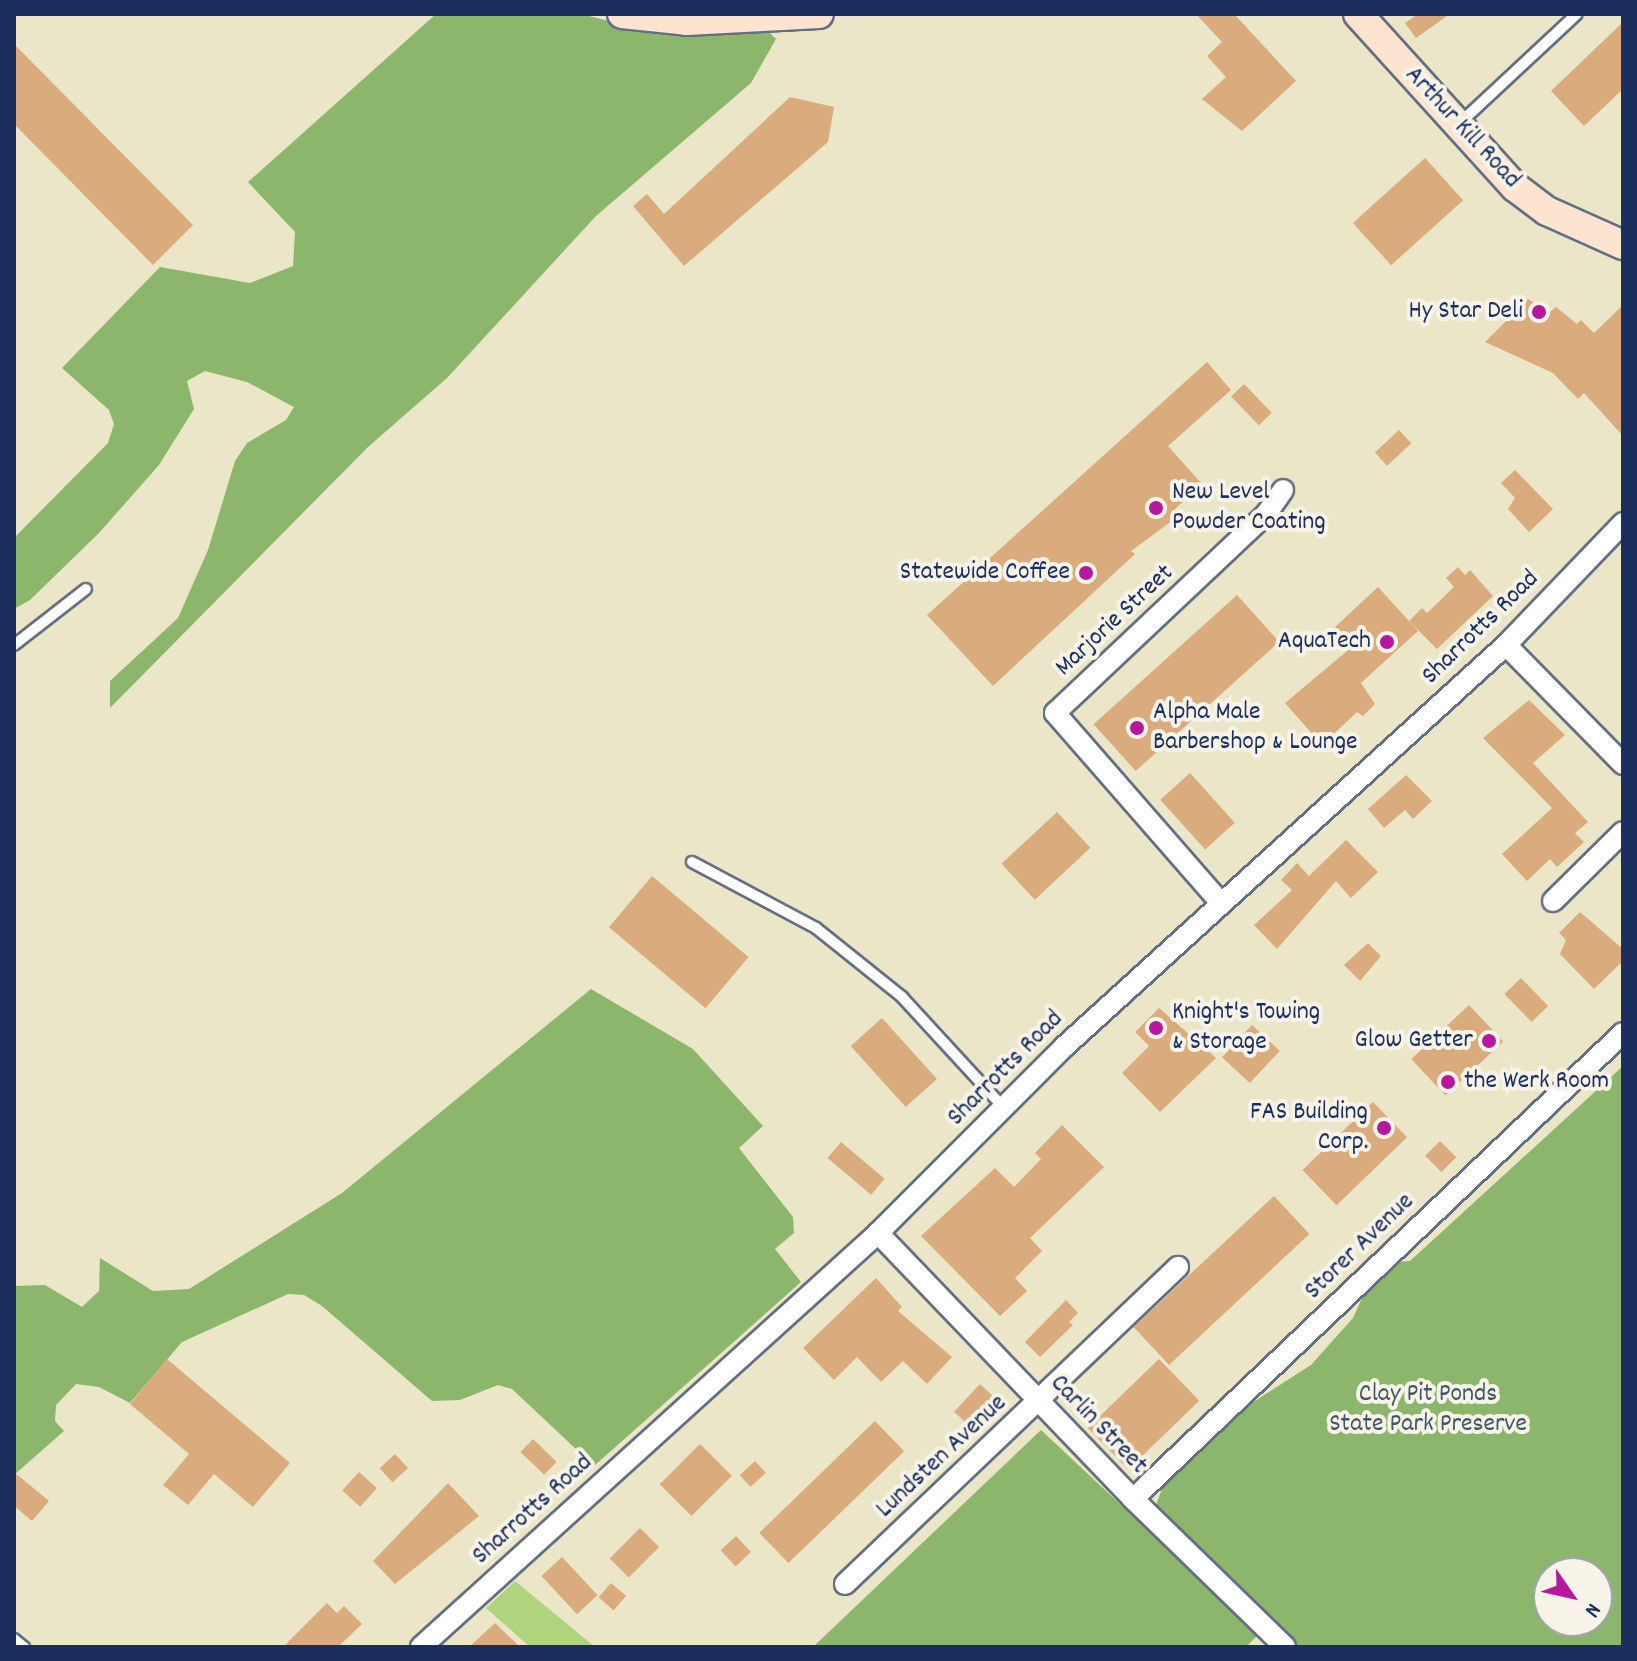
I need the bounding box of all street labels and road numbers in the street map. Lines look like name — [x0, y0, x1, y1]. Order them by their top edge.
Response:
street label: Arthur Kill Road — [1397, 60, 1527, 196]
street label: Marjorie Street — [1049, 558, 1181, 684]
street label: Sharrotts Road — [1416, 564, 1546, 692]
street label: Sharrotts Road — [942, 1005, 1070, 1133]
street label: Storer Avenue — [1299, 1187, 1421, 1307]
street label: Carlin Street — [1043, 1369, 1153, 1481]
street label: Lundsten Avenue — [870, 1389, 1014, 1525]
street label: Sharrotts Road — [466, 1448, 600, 1572]

